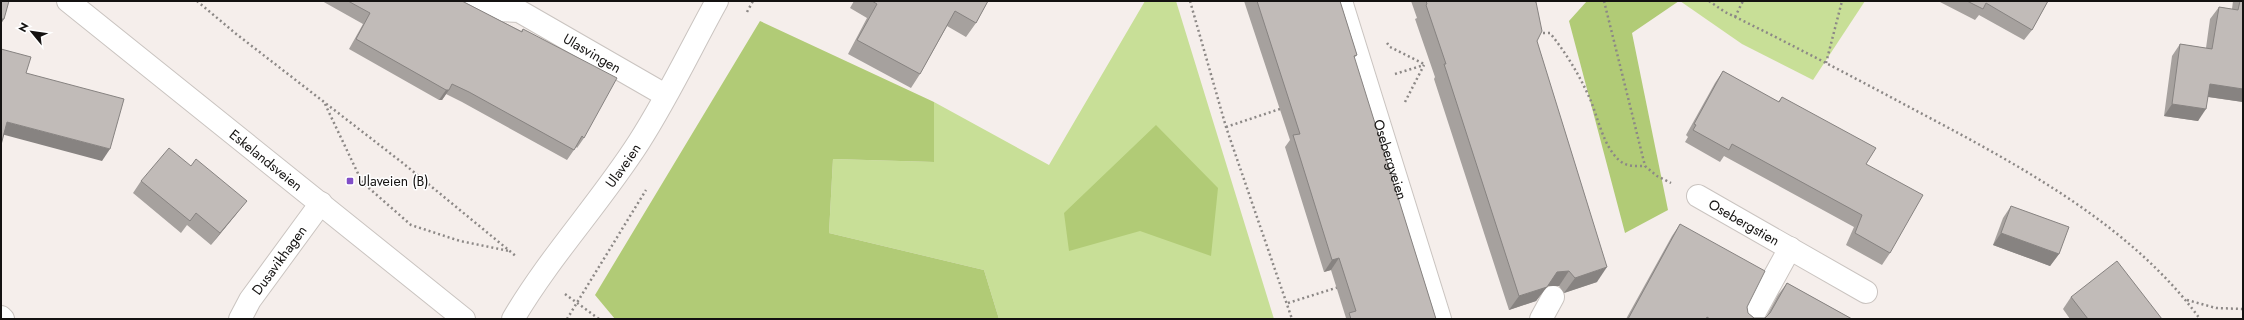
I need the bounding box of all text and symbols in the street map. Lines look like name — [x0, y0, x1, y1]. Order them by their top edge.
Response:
north arrow — [12, 12, 52, 52]
text: N — [14, 19, 32, 35]
street label: Ulasvingen — [559, 28, 625, 78]
street label: Osebergveien — [1368, 117, 1412, 202]
street label: Eskelandsveien — [225, 124, 307, 196]
street label: Ulaveien — [600, 139, 646, 192]
place label: Ulaveien (B) — [358, 171, 429, 191]
marker: Ulaveien (B) — [345, 176, 355, 186]
street label: Osebergstien — [1705, 194, 1783, 251]
street label: Dusavikhagen — [247, 221, 311, 299]

